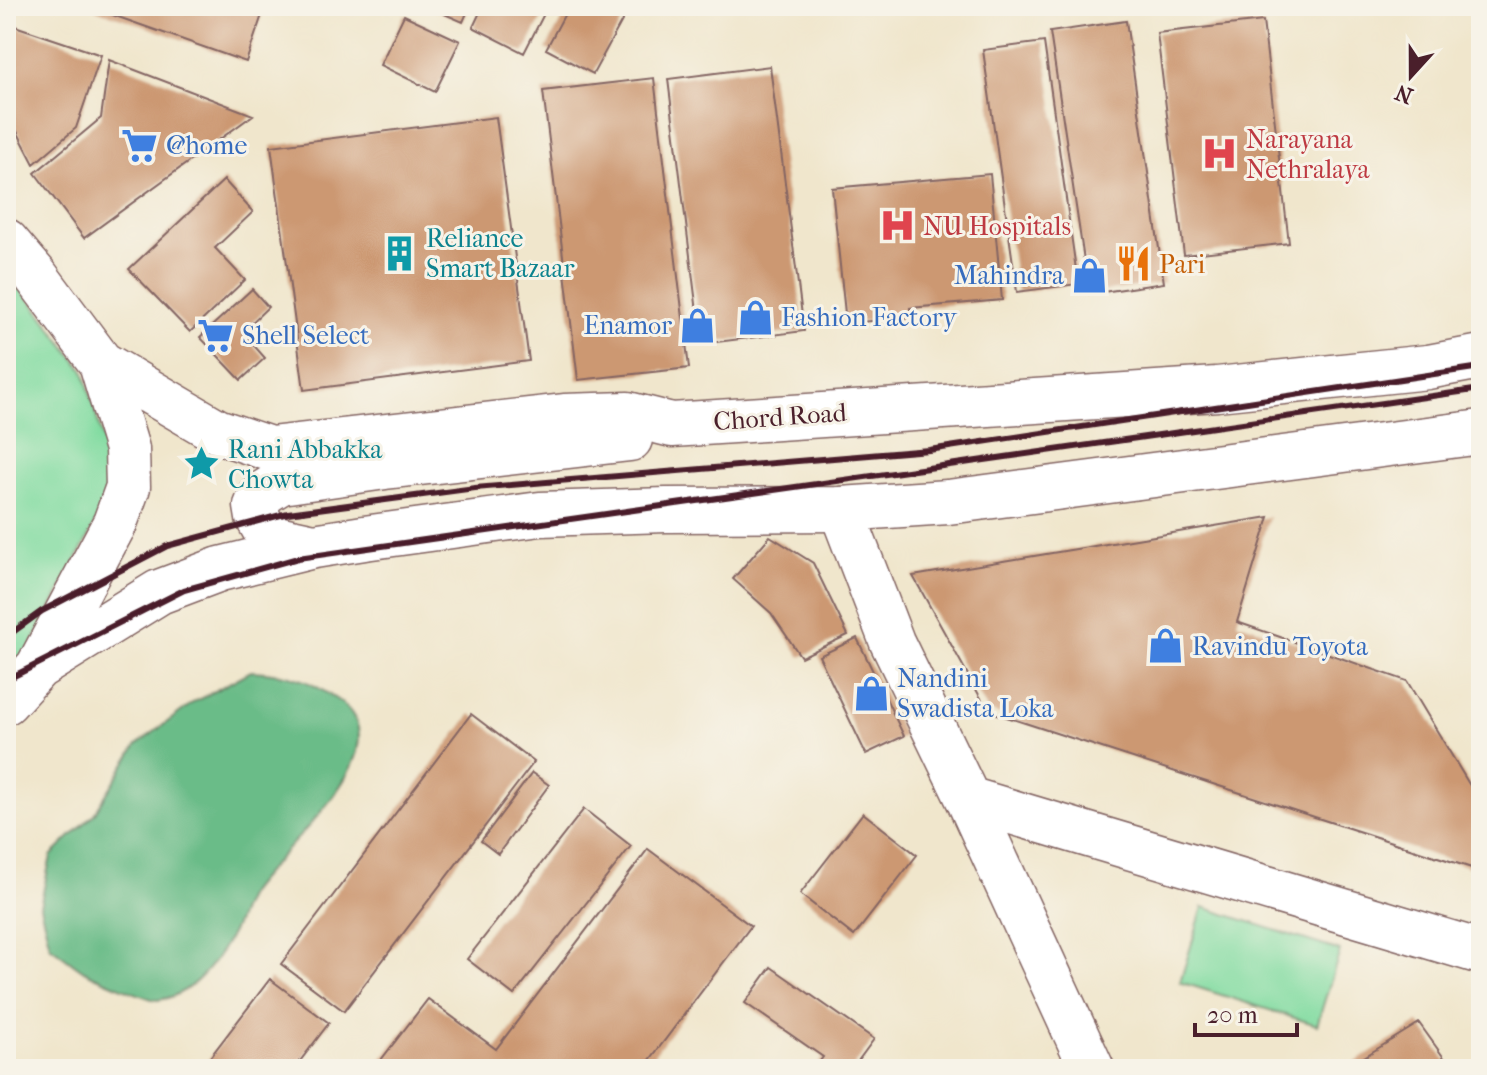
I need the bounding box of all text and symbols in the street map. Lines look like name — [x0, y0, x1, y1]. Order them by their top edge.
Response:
north arrow — [1371, 36, 1451, 116]
text: N — [1391, 79, 1417, 109]
place label: Narayana Nethralaya — [1246, 124, 1370, 185]
supermarket icon: @home — [121, 126, 159, 164]
place label: @home — [166, 130, 247, 161]
hospital icon: Narayana Nethralaya — [1201, 135, 1239, 173]
hospital icon: NU Hospitals — [878, 207, 916, 245]
place label: NU Hospitals — [923, 211, 1071, 242]
place label: Reliance Smart Bazaar — [426, 223, 575, 284]
building icon: Reliance Smart Bazaar — [381, 234, 419, 272]
restaurant icon: Pari — [1114, 245, 1152, 283]
place label: Pari — [1159, 249, 1206, 280]
shop icon: Mahindra — [1071, 256, 1109, 294]
place label: Mahindra — [954, 260, 1065, 291]
shop icon: Fashion Factory — [736, 298, 774, 336]
place label: Fashion Factory — [781, 302, 958, 333]
shop icon: Enamor — [679, 306, 717, 344]
place label: Enamor — [583, 310, 672, 341]
supermarket icon: Shell Select — [197, 316, 235, 354]
place label: Shell Select — [242, 320, 370, 351]
street label: Chord Road — [712, 397, 848, 437]
place label: Rani Abbakka Chowta — [228, 434, 383, 495]
place icon: Rani Abbakka Chowta — [183, 445, 221, 483]
shop icon: Ravindu Toyota — [1147, 627, 1185, 665]
place label: Ravindu Toyota — [1192, 631, 1369, 662]
place label: Nandini Swadista Loka — [897, 663, 1054, 724]
shop icon: Nandini Swadista Loka — [852, 674, 890, 712]
scale bar — [1195, 987, 1297, 1037]
text: 20 m — [1207, 1001, 1258, 1029]

